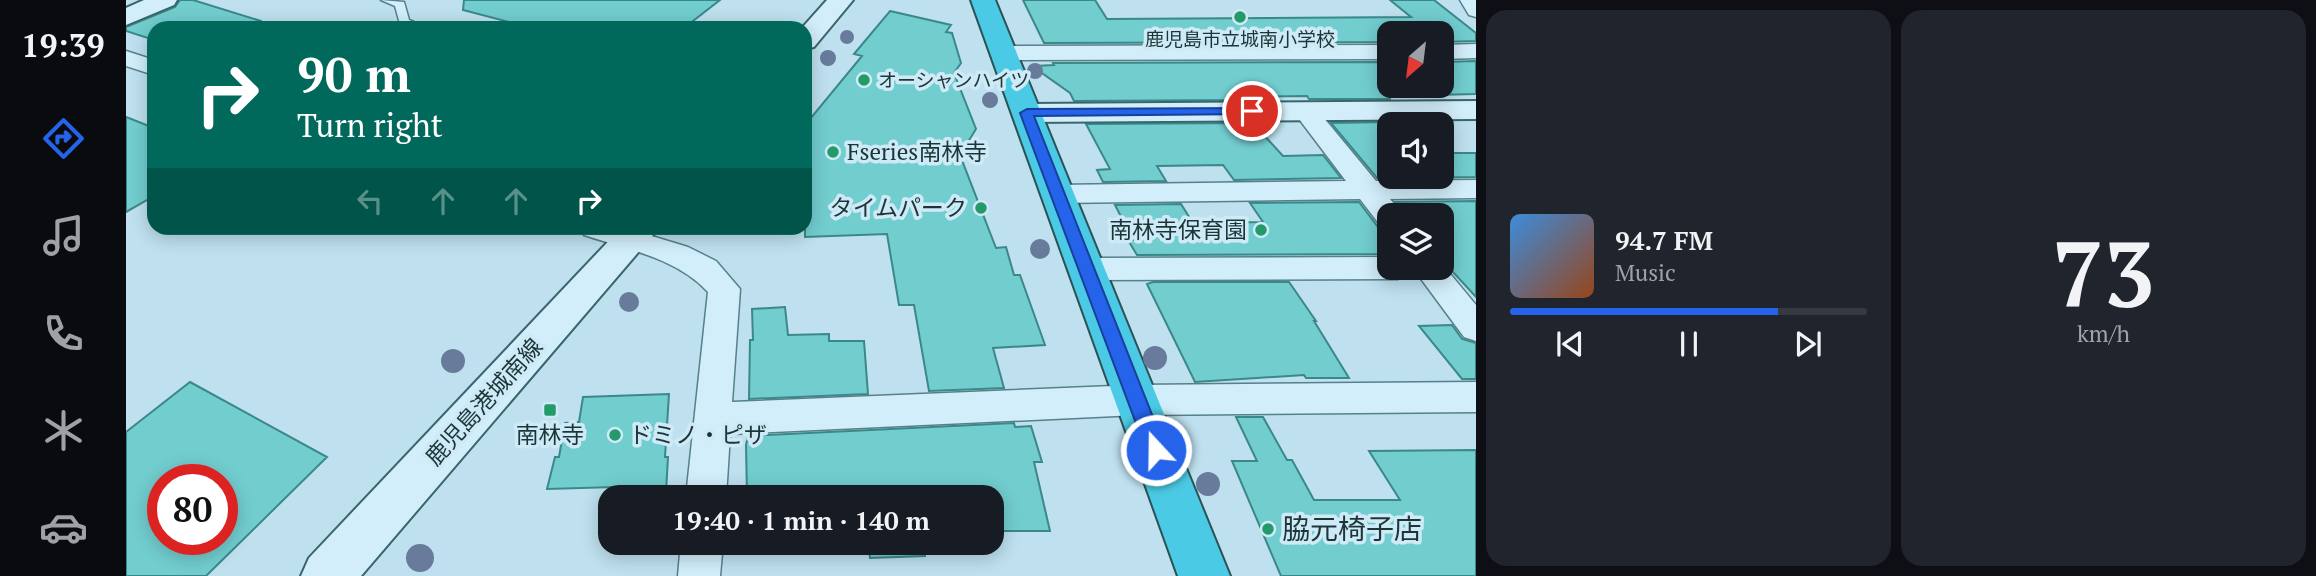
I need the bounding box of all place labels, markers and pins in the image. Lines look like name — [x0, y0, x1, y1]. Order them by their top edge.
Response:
marker: 鹿児島市立城南小学校 — [1232, 9, 1248, 25]
place label: 鹿児島市立城南小学校 — [1145, 26, 1335, 51]
place label: オーシャンハイツ — [878, 67, 1029, 92]
marker: オーシャンハイツ — [856, 72, 872, 88]
pin — [1222, 81, 1282, 141]
place label: Fseries南林寺 — [847, 136, 987, 167]
marker: Fseries南林寺 — [825, 144, 841, 160]
place label: タイムパーク — [829, 192, 967, 223]
marker: タイムパーク — [973, 200, 989, 216]
place label: 南林寺保育園 — [1109, 214, 1247, 245]
marker: 南林寺保育園 — [1253, 222, 1269, 238]
marker: 南林寺 — [542, 402, 558, 418]
place label: 南林寺 — [516, 419, 585, 450]
place label: ドミノ・ピザ — [629, 419, 767, 450]
marker: ドミノ・ピザ — [607, 427, 623, 443]
place label: 脇元椅子店 — [1282, 510, 1422, 547]
marker: 脇元椅子店 — [1260, 521, 1276, 537]

